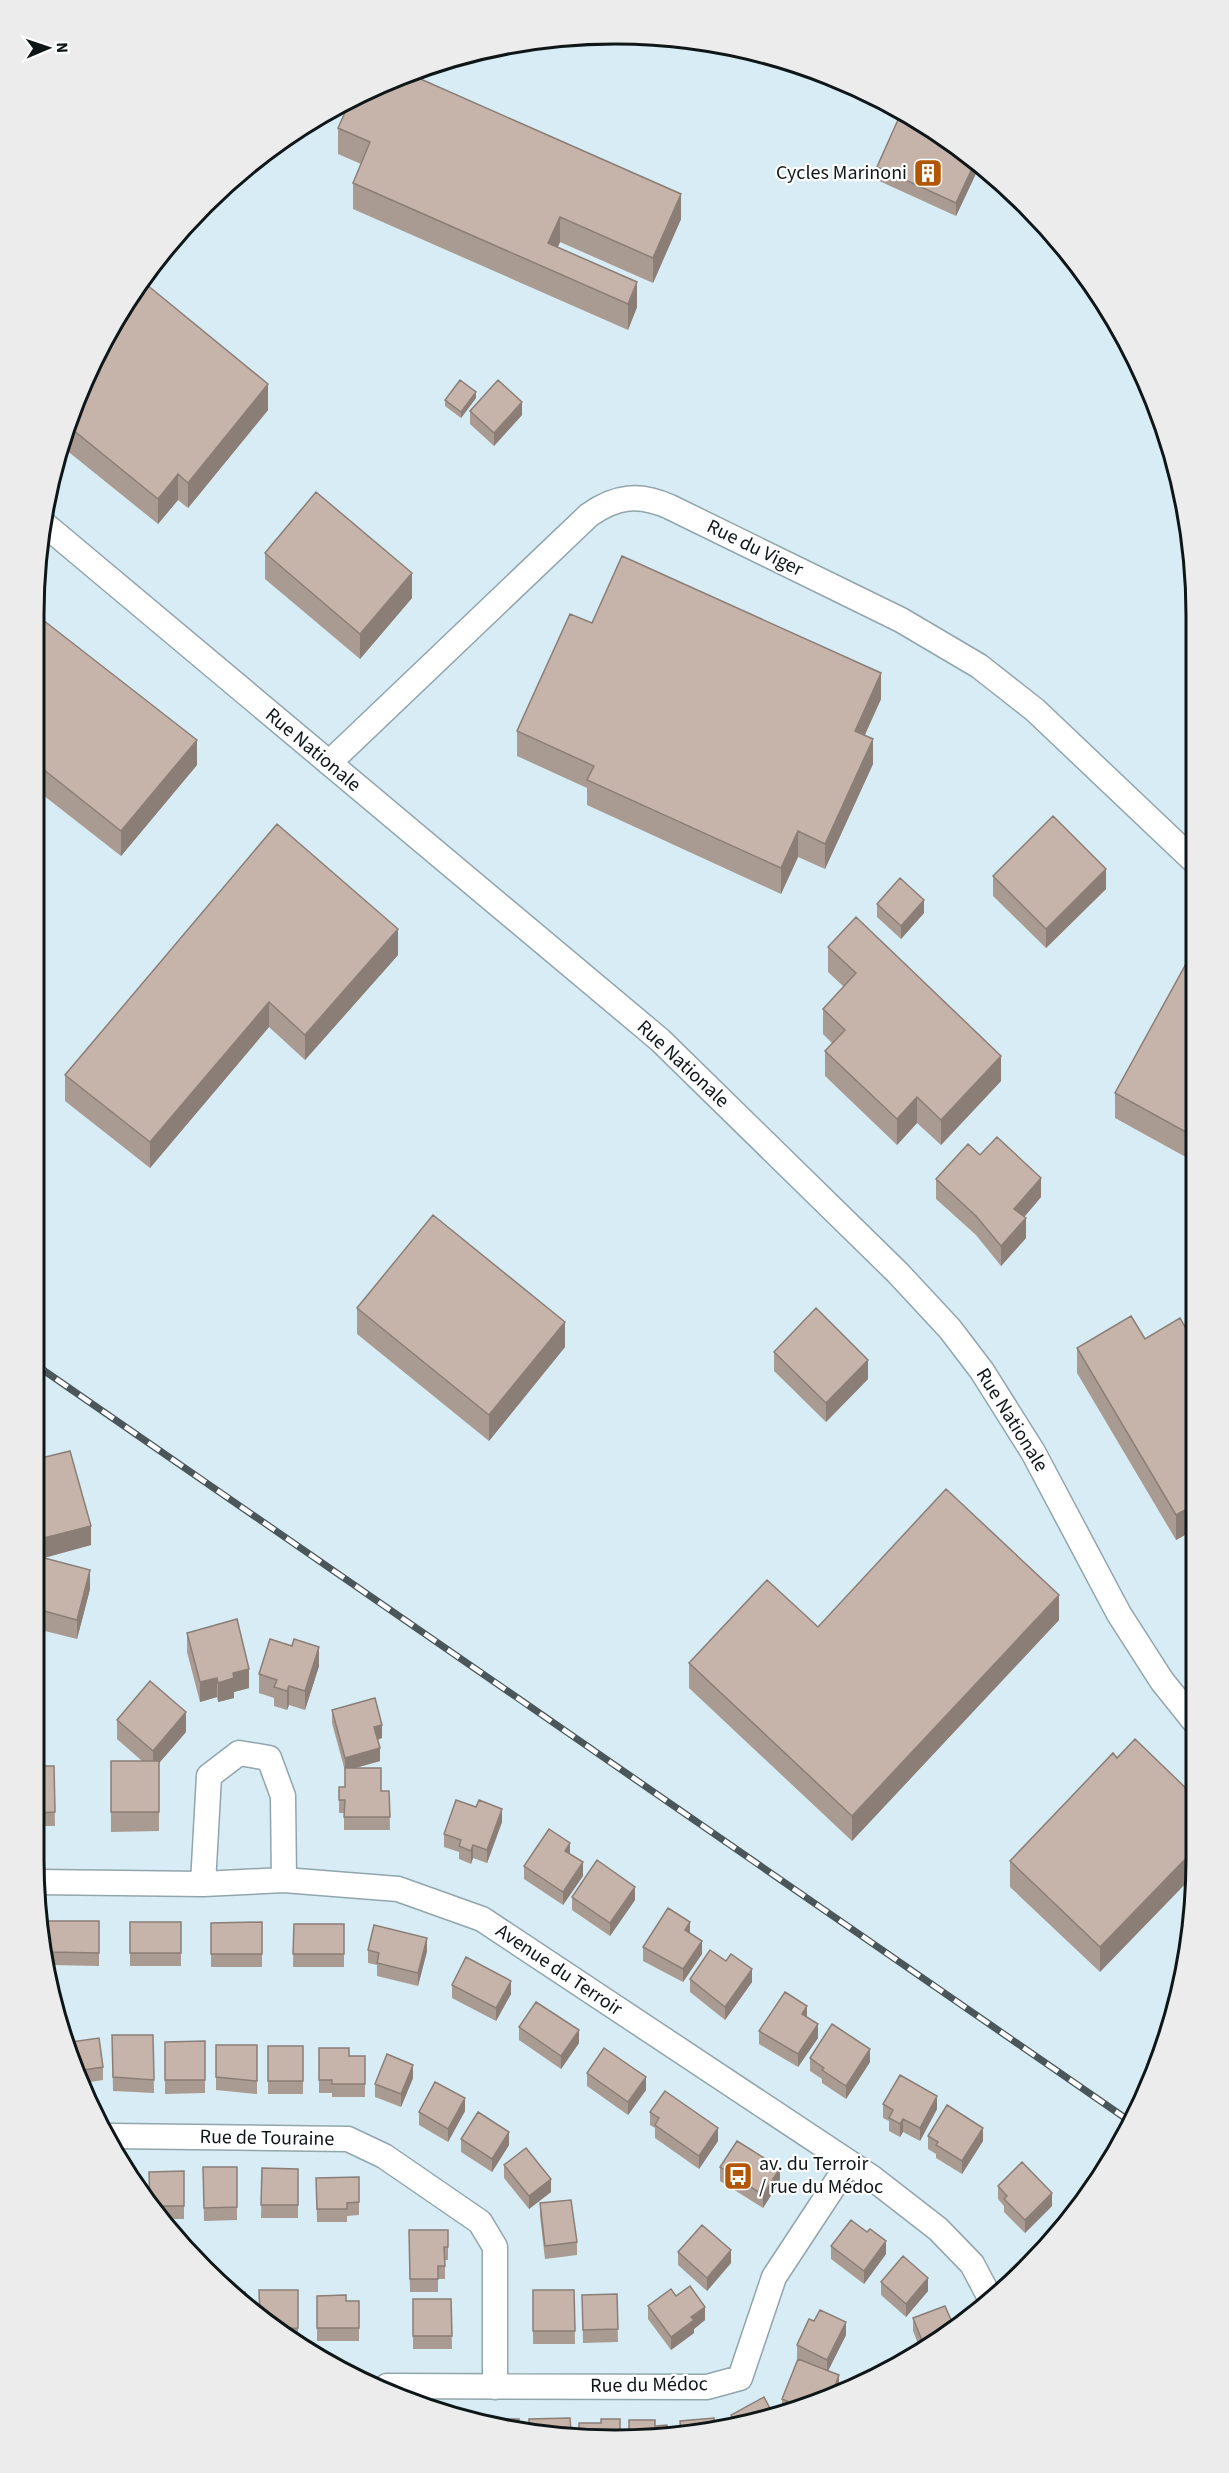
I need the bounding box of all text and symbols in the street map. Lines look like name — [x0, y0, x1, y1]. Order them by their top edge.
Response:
north arrow — [18, 18, 78, 78]
text: N — [51, 42, 73, 53]
building icon: Cycles Marinoni — [912, 157, 944, 189]
place label: Cycles Marinoni — [776, 159, 907, 187]
street label: Rue du Viger — [702, 513, 808, 583]
street label: Rue Nationale — [259, 702, 367, 799]
street label: Rue Nationale — [630, 1014, 736, 1114]
street label: Rue Nationale — [969, 1363, 1055, 1477]
street label: Avenue du Terroir — [490, 1917, 628, 2023]
street label: Rue de Touraine — [199, 2123, 335, 2153]
place label: av. du Terroir / rue du Médoc — [759, 2150, 883, 2201]
bus stop icon: av. du Terroir / rue du Médoc — [722, 2160, 754, 2192]
street label: Rue du Médoc — [590, 2370, 708, 2400]

